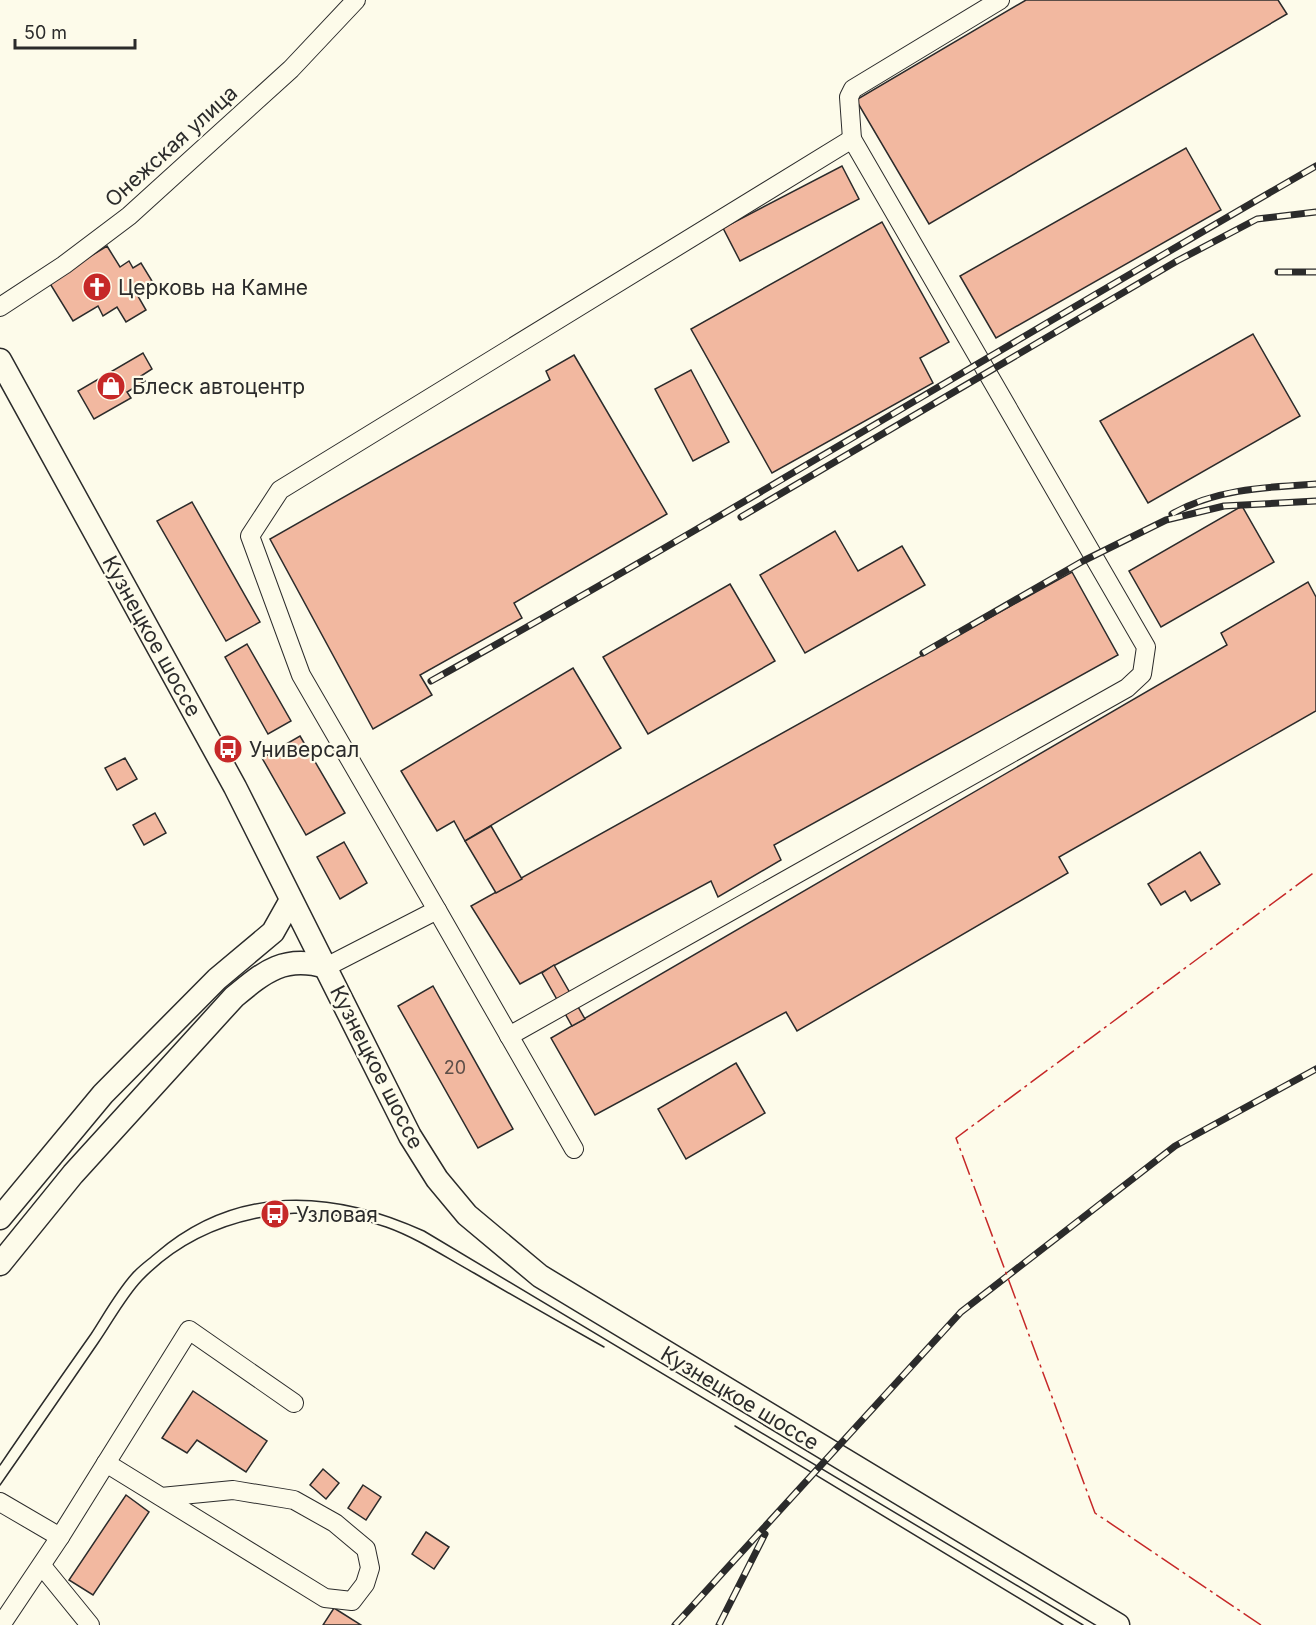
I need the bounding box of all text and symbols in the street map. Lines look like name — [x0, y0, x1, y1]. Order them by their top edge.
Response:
scale bar — [15, 12, 135, 50]
text: 50 m — [24, 22, 67, 43]
street label: Онежская улица — [100, 80, 242, 212]
church icon: Церковь на Камне — [81, 271, 113, 303]
place label: Церковь на Камне — [118, 275, 308, 300]
shop icon: Блеск автоцентр — [95, 370, 127, 402]
place label: Блеск автоцентр — [132, 374, 305, 399]
street label: Кузнецкое шоссе — [97, 551, 207, 721]
bus stop icon: Универсал — [212, 733, 244, 765]
place label: Универсал — [249, 737, 359, 762]
street label: Кузнецкое шоссе — [325, 981, 429, 1153]
house number: 20 — [444, 1057, 466, 1078]
bus stop icon: Узловая — [259, 1198, 291, 1230]
place label: Узловая — [296, 1202, 378, 1227]
street label: Кузнецкое шоссе — [656, 1341, 824, 1455]

